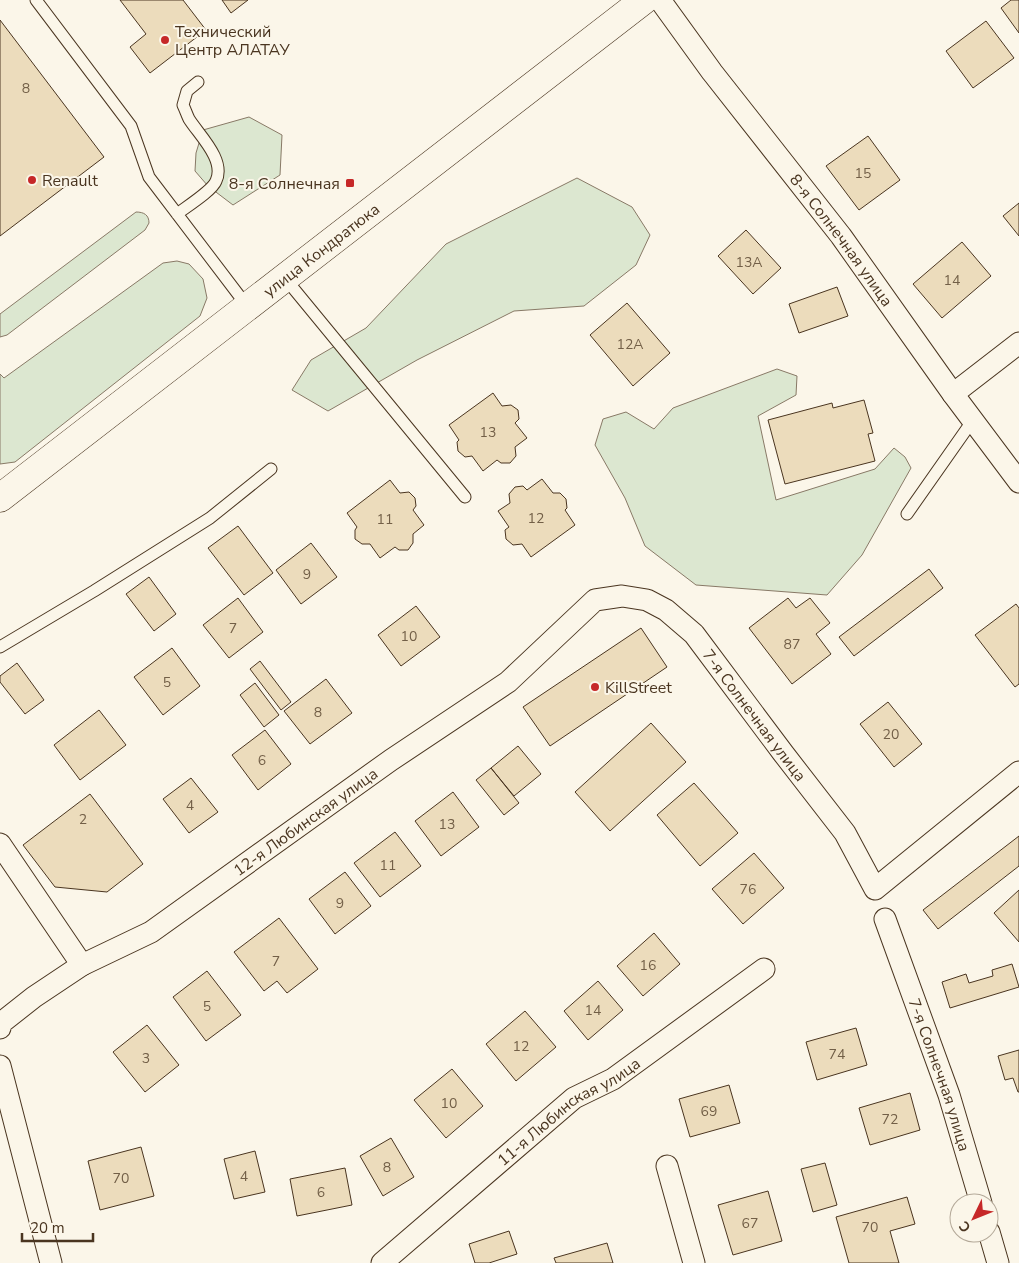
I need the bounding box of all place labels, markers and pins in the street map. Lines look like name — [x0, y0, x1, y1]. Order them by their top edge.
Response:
place label: Технический Центр АЛАТАУ — [175, 21, 290, 61]
marker: Технический Центр АЛАТАУ — [159, 34, 171, 46]
place label: Renault — [42, 170, 98, 192]
place label: 8-я Солнечная — [229, 173, 340, 195]
marker: Renault — [26, 174, 38, 186]
marker: 8-я Солнечная — [344, 177, 356, 189]
place label: KillStreet — [605, 677, 672, 699]
marker: KillStreet — [589, 681, 601, 693]

